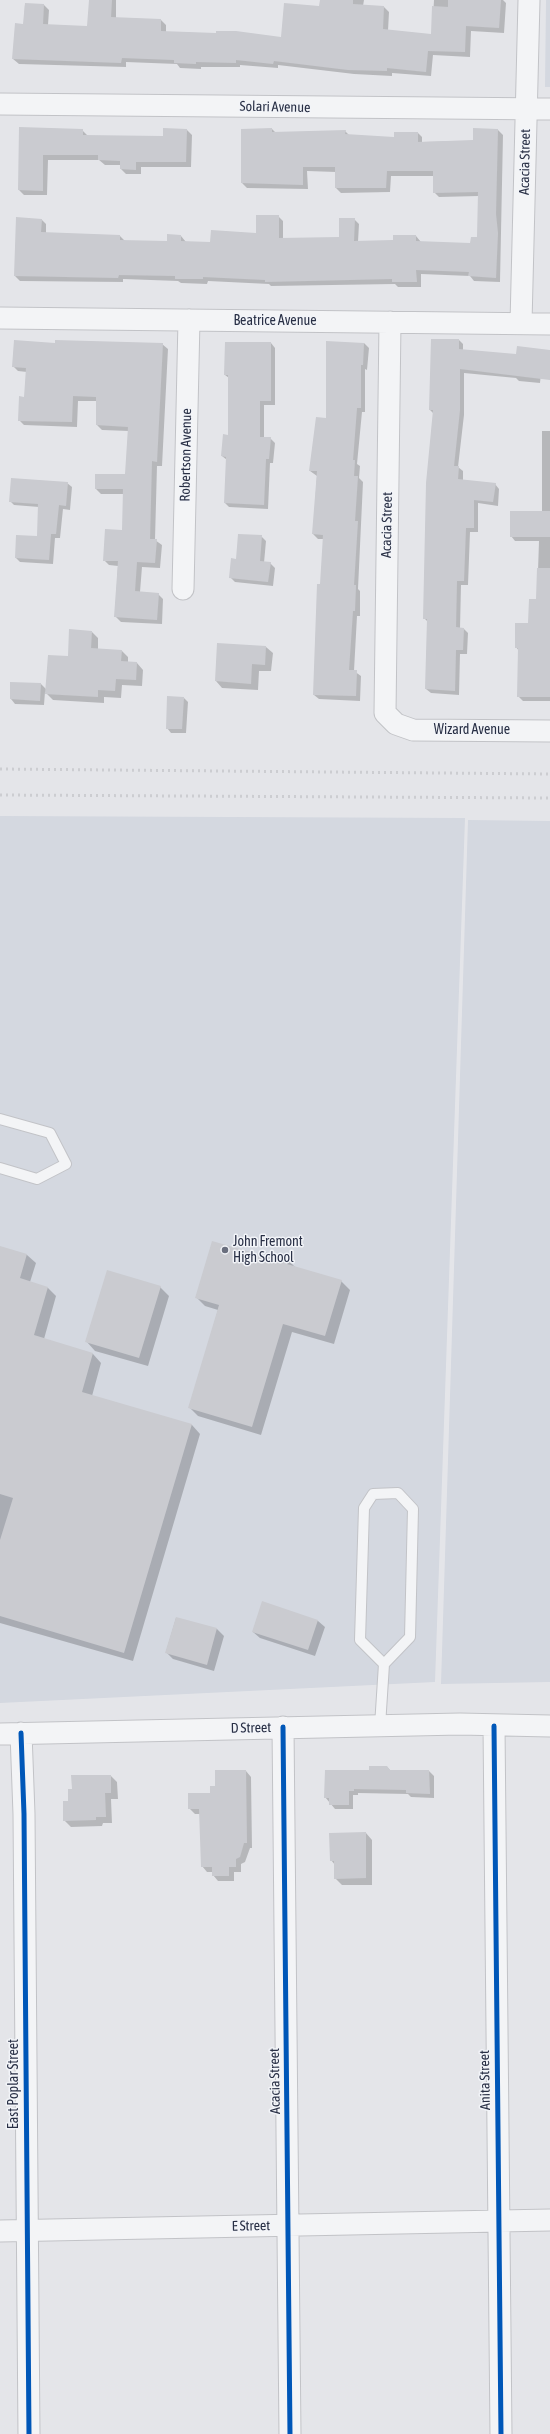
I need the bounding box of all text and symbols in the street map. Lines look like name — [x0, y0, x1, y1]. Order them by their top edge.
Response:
street label: Solari Avenue — [240, 98, 310, 116]
street label: Acacia Street — [516, 129, 534, 195]
street label: Beatrice Avenue — [233, 313, 317, 329]
street label: Robertson Avenue — [177, 408, 195, 502]
street label: Acacia Street — [378, 492, 396, 558]
street label: Wizard Avenue — [434, 722, 510, 738]
place label: John Fremont High School — [233, 1234, 303, 1266]
marker: John Fremont High School — [220, 1245, 230, 1255]
street label: D Street — [231, 1719, 271, 1737]
street label: East Poplar Street — [6, 2039, 22, 2129]
street label: Acacia Street — [266, 2048, 284, 2114]
street label: Anita Street — [476, 2050, 494, 2110]
street label: E Street — [232, 2217, 270, 2235]

